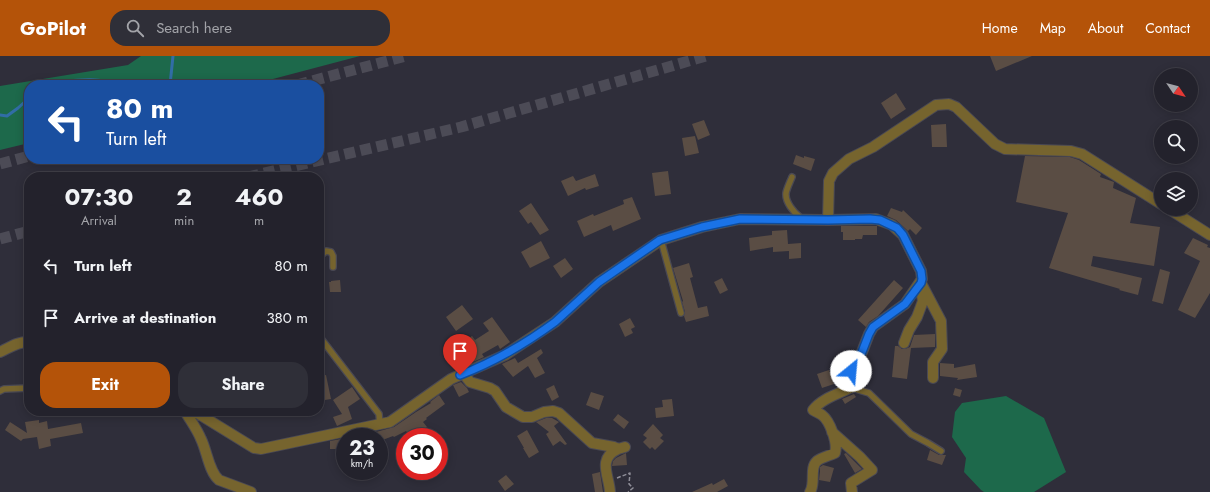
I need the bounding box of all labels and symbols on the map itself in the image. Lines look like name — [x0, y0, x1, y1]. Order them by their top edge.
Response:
north arrow — [1154, 68, 1198, 112]
pin — [443, 334, 477, 375]
position arrow — [830, 350, 872, 392]
speed limit sign: 30 — [396, 428, 448, 480]

